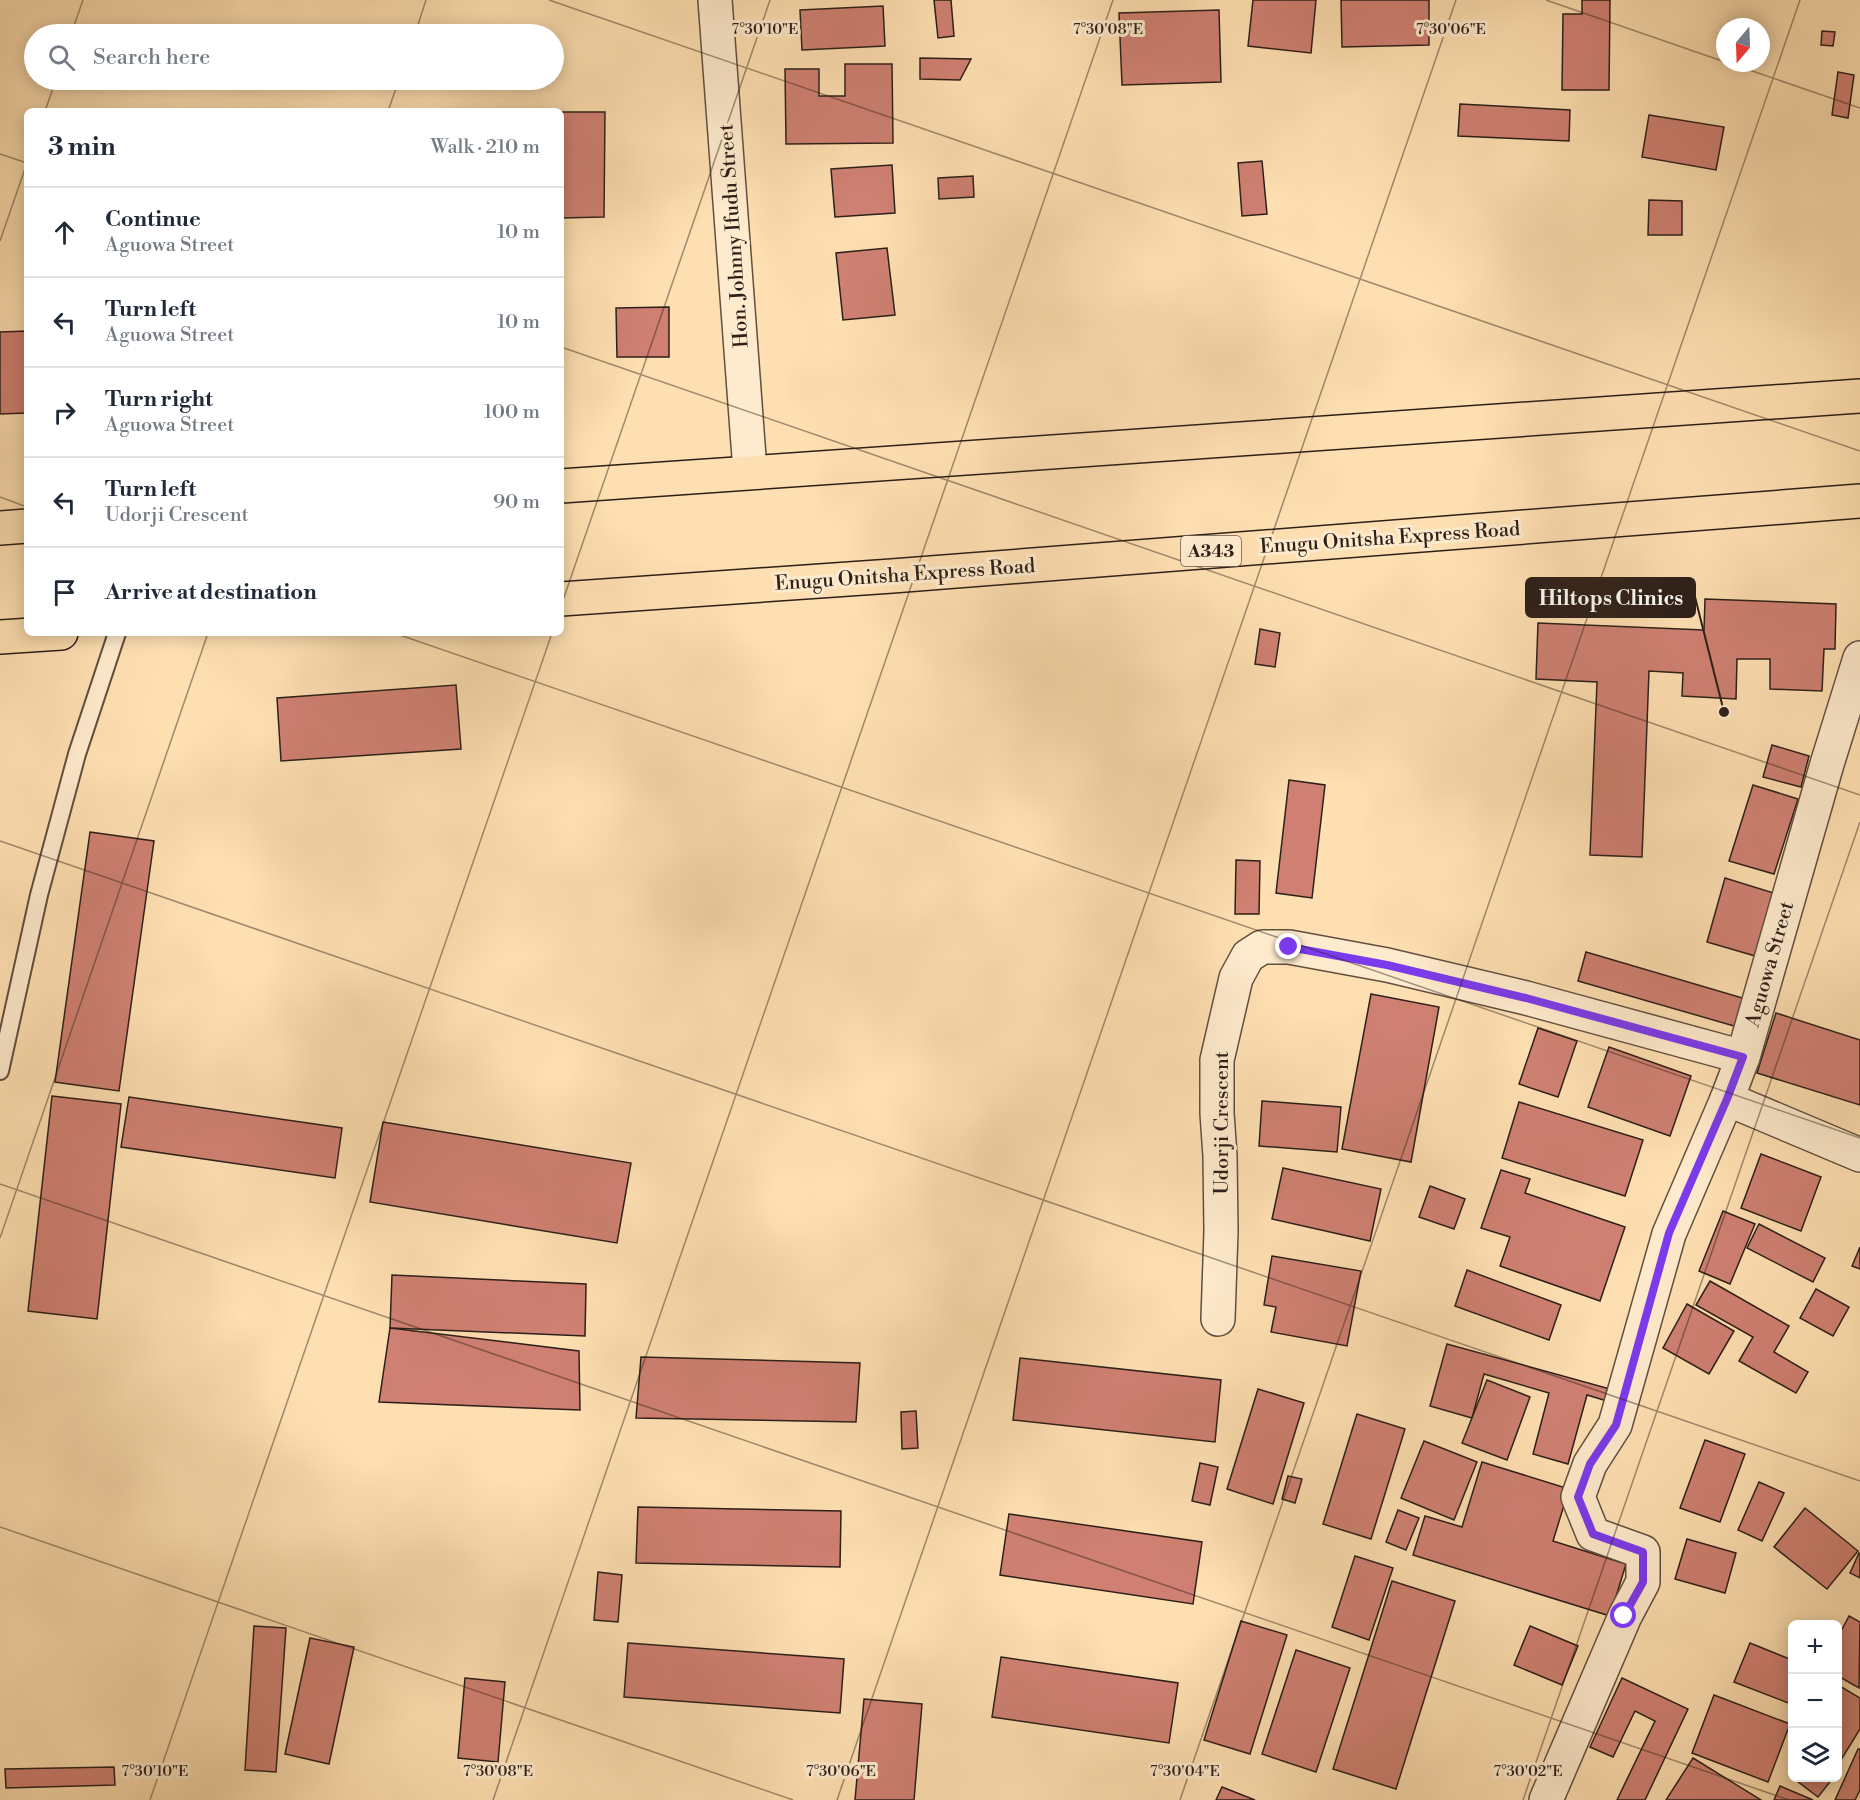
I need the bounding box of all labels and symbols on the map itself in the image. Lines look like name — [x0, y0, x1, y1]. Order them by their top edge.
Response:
north arrow — [1716, 18, 1770, 72]
text: 7°30'10"E — [732, 20, 798, 39]
text: 7°30'08"E — [1073, 20, 1143, 39]
text: 7°30'06"E — [1416, 20, 1486, 39]
street label: Hon. Johnny Ifudu Street — [714, 123, 755, 349]
street label: Enugu Onitsha Express Road — [1259, 517, 1522, 560]
road number: A343 — [1181, 536, 1241, 566]
street label: Enugu Onitsha Express Road — [774, 554, 1037, 597]
callout: Hiltops Clinics — [1526, 578, 1695, 617]
text: Hiltops Clinics — [1539, 586, 1683, 612]
street label: Aguowa Street — [1740, 899, 1800, 1031]
route end — [1275, 933, 1301, 959]
street label: Udorji Crescent — [1210, 1051, 1235, 1195]
route start — [1610, 1602, 1636, 1628]
text: 7°30'10"E — [122, 1762, 188, 1781]
text: 7°30'08"E — [463, 1762, 533, 1781]
text: 7°30'06"E — [806, 1762, 876, 1781]
text: 7°30'04"E — [1150, 1762, 1220, 1781]
text: 7°30'02"E — [1493, 1762, 1563, 1781]

